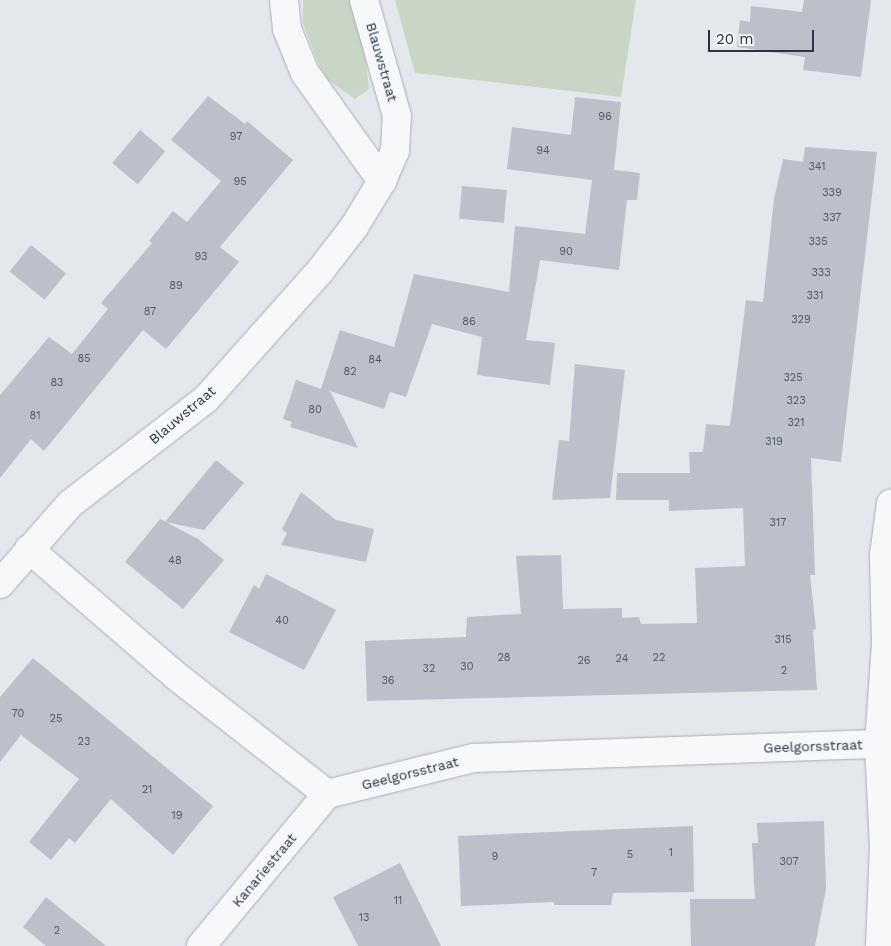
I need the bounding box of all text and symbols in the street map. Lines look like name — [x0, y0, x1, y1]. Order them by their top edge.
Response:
street label: Blauwstraat — [363, 20, 401, 104]
scale bar — [711, 20, 817, 52]
text: 20 m — [716, 30, 754, 48]
house number: 96 — [598, 110, 612, 124]
house number: 97 — [230, 130, 242, 144]
house number: 94 — [536, 144, 550, 158]
house number: 341 — [808, 160, 826, 174]
house number: 95 — [233, 175, 247, 189]
house number: 339 — [822, 186, 842, 200]
house number: 337 — [823, 211, 841, 225]
house number: 335 — [808, 235, 828, 249]
house number: 90 — [559, 245, 573, 259]
house number: 93 — [195, 250, 207, 264]
house number: 333 — [811, 266, 831, 280]
house number: 89 — [169, 279, 183, 293]
house number: 331 — [806, 289, 824, 303]
house number: 87 — [144, 305, 156, 319]
house number: 329 — [791, 313, 811, 327]
house number: 86 — [462, 315, 476, 329]
house number: 85 — [77, 352, 91, 366]
house number: 84 — [368, 353, 382, 367]
house number: 82 — [343, 365, 357, 379]
house number: 325 — [783, 371, 803, 385]
house number: 83 — [51, 376, 63, 390]
street label: Blauwstraat — [145, 382, 219, 448]
house number: 323 — [786, 394, 806, 408]
house number: 80 — [308, 403, 322, 417]
house number: 81 — [29, 409, 41, 423]
house number: 321 — [787, 416, 805, 430]
house number: 319 — [765, 435, 783, 449]
house number: 317 — [770, 516, 786, 530]
house number: 48 — [168, 554, 182, 568]
house number: 40 — [275, 614, 289, 628]
house number: 315 — [774, 633, 792, 647]
house number: 28 — [497, 651, 511, 665]
house number: 22 — [653, 651, 665, 665]
house number: 24 — [616, 652, 628, 666]
house number: 26 — [577, 654, 591, 668]
house number: 30 — [460, 660, 474, 674]
house number: 32 — [423, 662, 435, 676]
house number: 2 — [781, 664, 787, 678]
house number: 36 — [381, 674, 395, 688]
house number: 70 — [12, 707, 24, 721]
house number: 25 — [50, 712, 62, 726]
house number: 23 — [78, 735, 90, 749]
street label: Geelgorsstraat — [763, 736, 863, 756]
street label: Geelgorsstraat — [360, 753, 460, 793]
house number: 21 — [142, 783, 152, 797]
house number: 19 — [171, 809, 183, 823]
street label: Kanariestraat — [228, 830, 300, 910]
house number: 1 — [669, 846, 673, 860]
house number: 5 — [627, 848, 633, 862]
house number: 9 — [492, 850, 498, 864]
house number: 307 — [779, 855, 799, 869]
house number: 7 — [591, 866, 597, 880]
house number: 11 — [394, 894, 402, 908]
house number: 13 — [359, 911, 369, 925]
house number: 2 — [54, 924, 60, 938]

